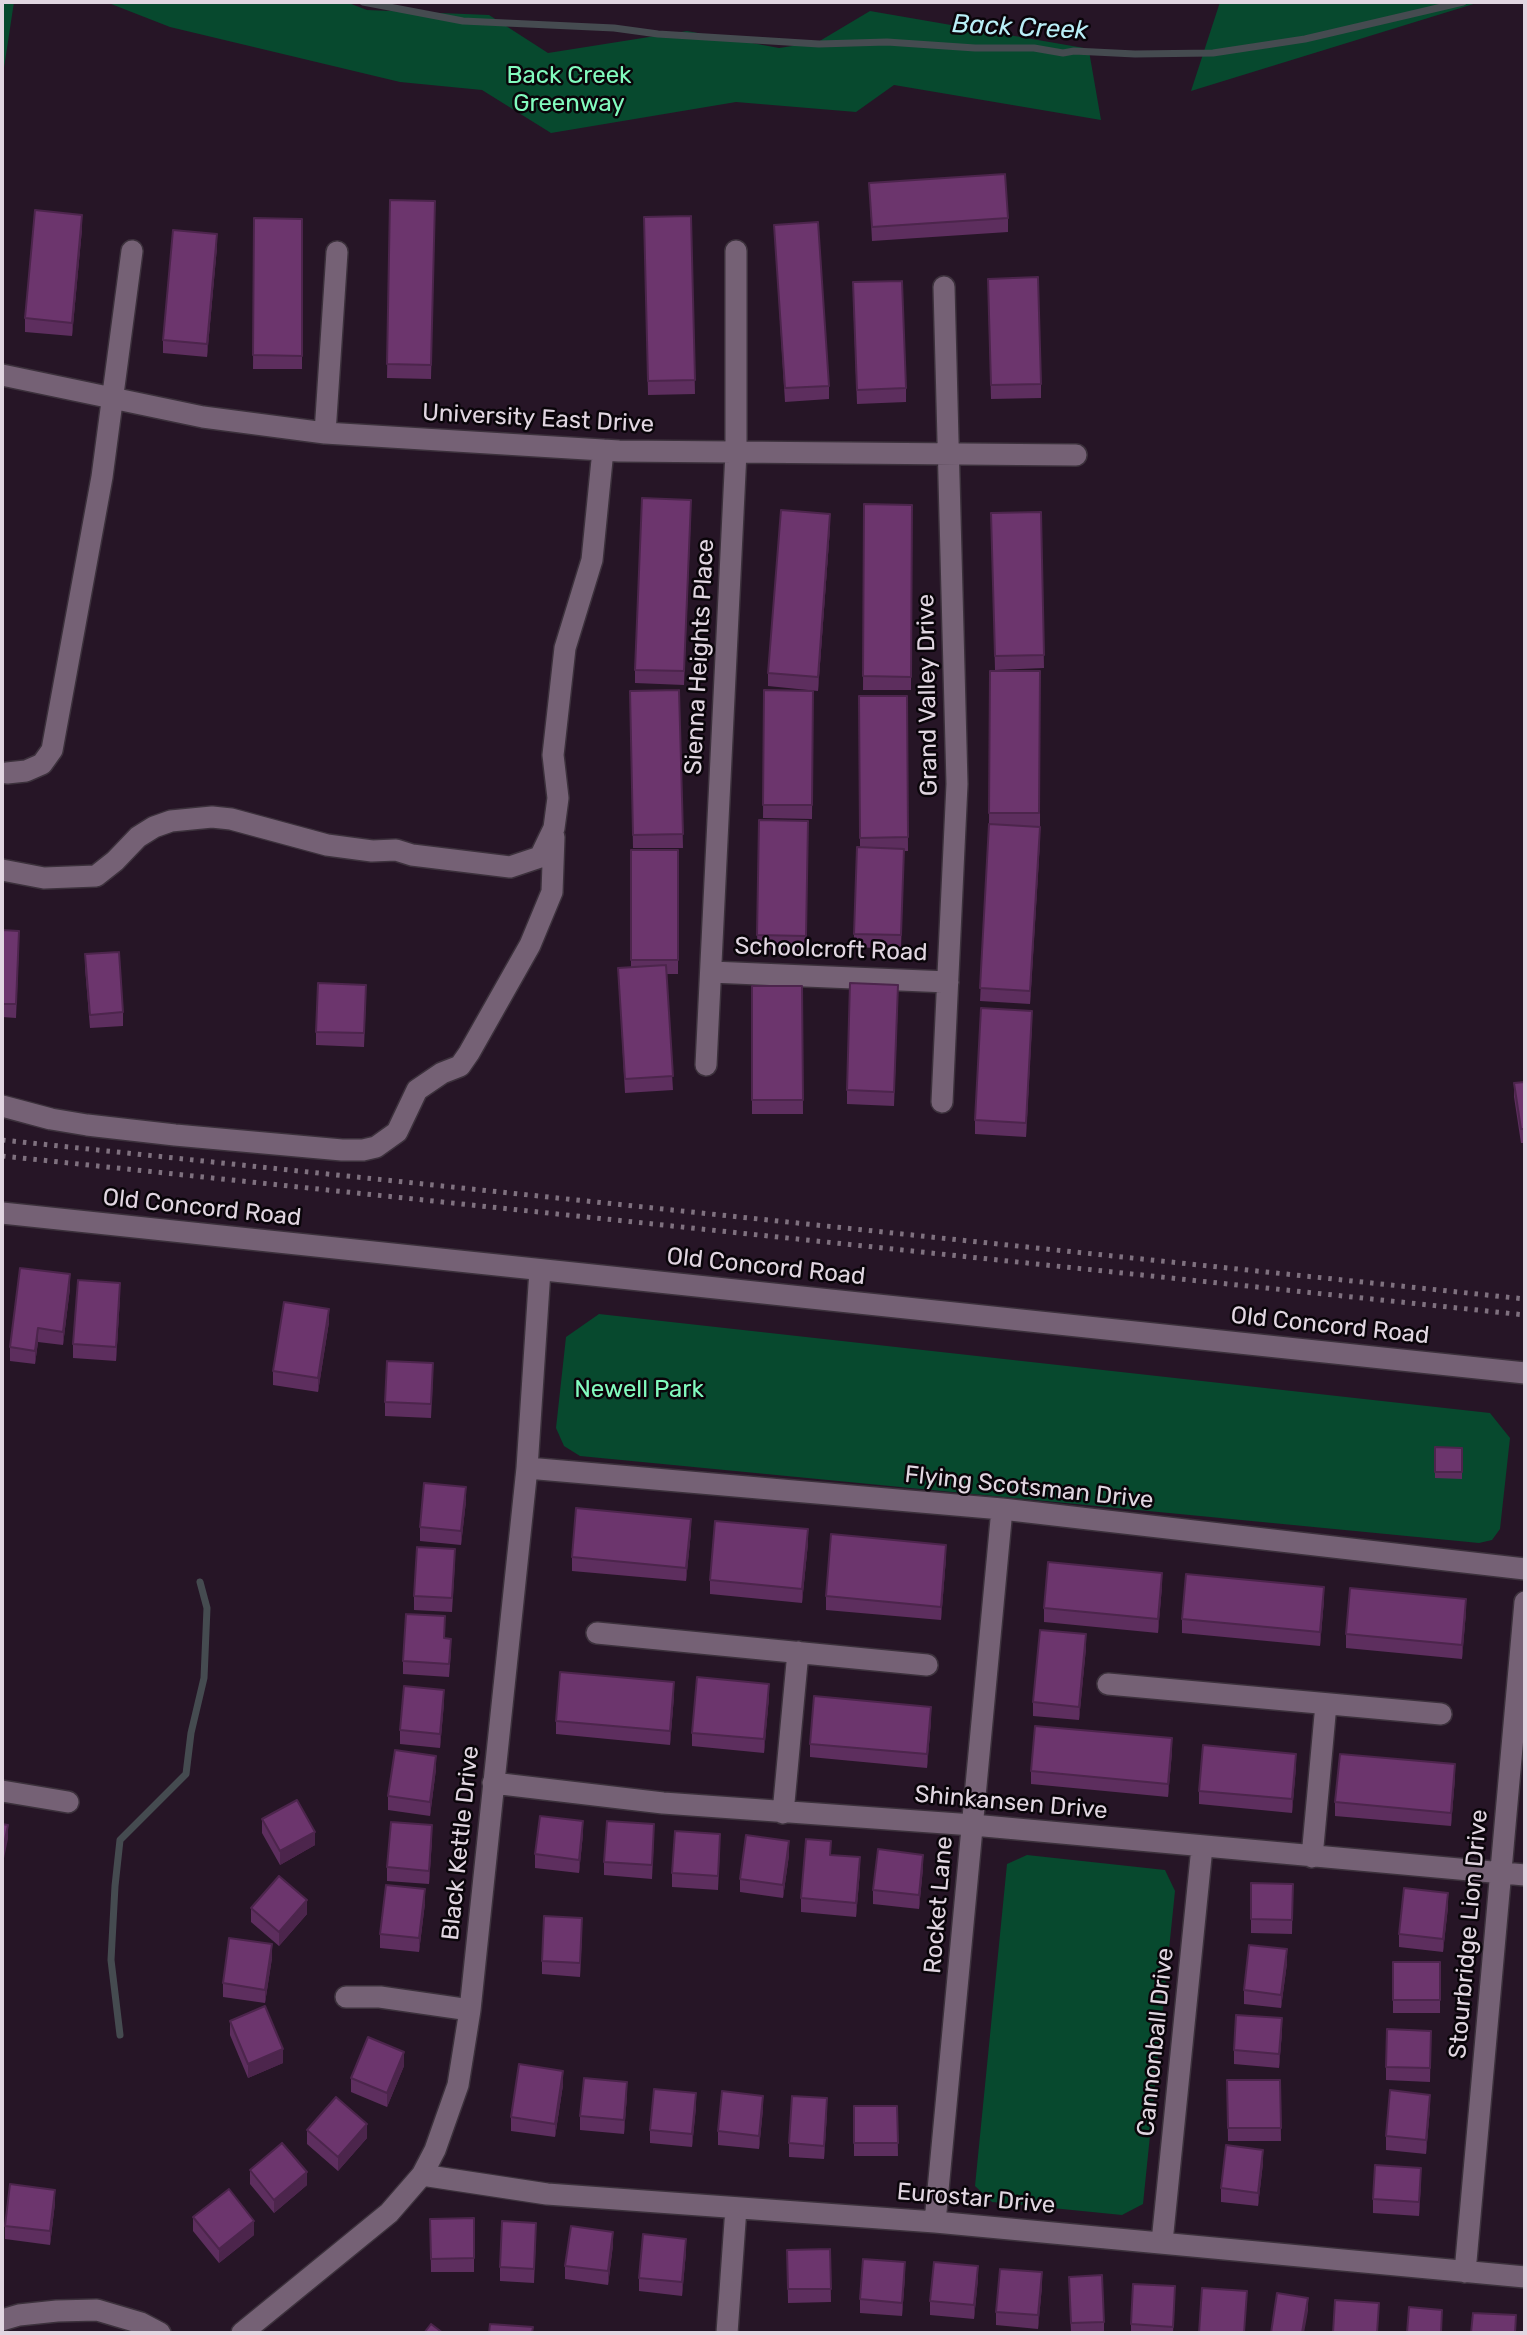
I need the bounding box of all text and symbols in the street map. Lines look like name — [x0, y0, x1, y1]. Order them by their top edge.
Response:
water label: Back Creek — [951, 9, 1089, 47]
park label: Back Creek Greenway — [507, 62, 631, 118]
street label: University East Drive — [421, 399, 655, 439]
street label: Sienna Heights Place — [679, 538, 721, 776]
street label: Grand Valley Drive — [912, 594, 944, 796]
street label: Schoolcroft Road — [734, 932, 928, 968]
street label: Old Concord Road — [101, 1183, 303, 1233]
street label: Old Concord Road — [665, 1242, 867, 1292]
street label: Old Concord Road — [1229, 1301, 1431, 1351]
park label: Newell Park — [574, 1376, 704, 1404]
street label: Flying Scotsman Drive — [903, 1461, 1155, 1515]
street label: Black Kettle Drive — [436, 1744, 486, 1942]
street label: Shinkansen Drive — [913, 1780, 1109, 1826]
street label: Stourbridge Lion Drive — [1444, 1808, 1494, 2060]
street label: Rocket Lane — [919, 1835, 959, 1975]
street label: Cannonball Drive — [1132, 1946, 1180, 2138]
street label: Eurostar Drive — [895, 2178, 1057, 2220]

